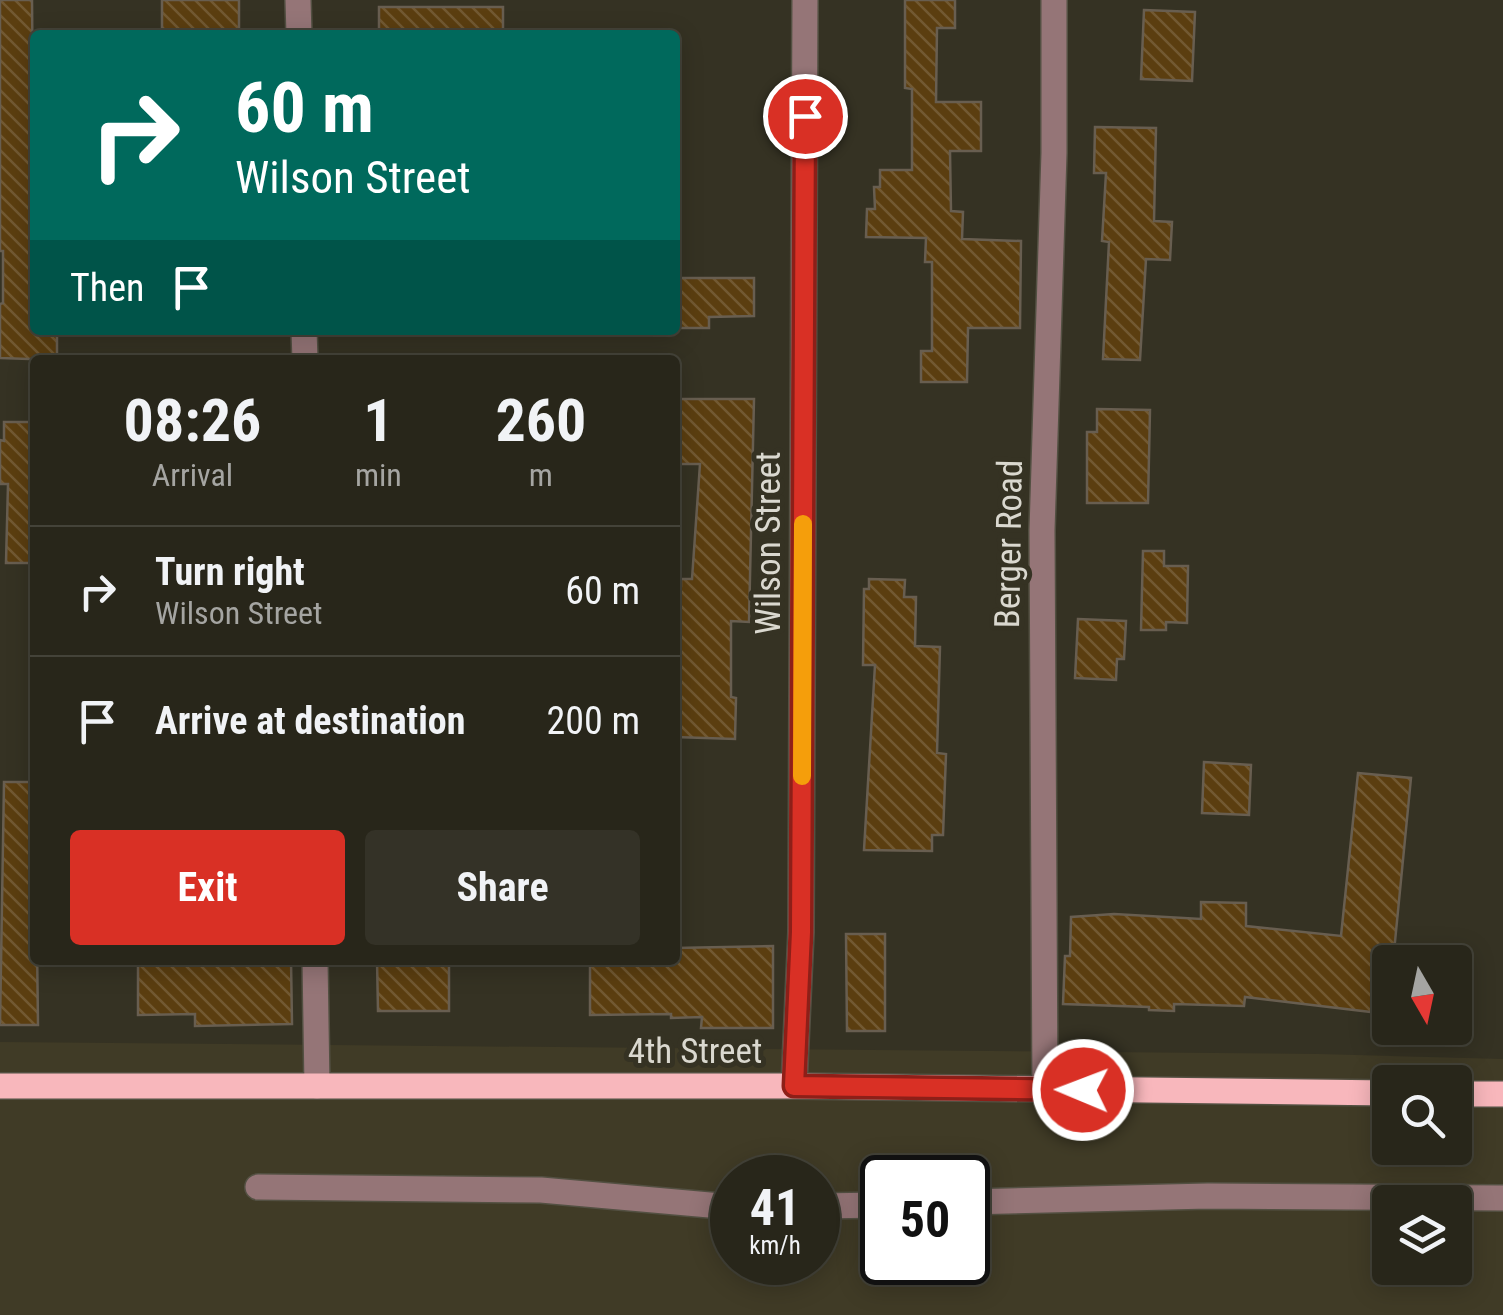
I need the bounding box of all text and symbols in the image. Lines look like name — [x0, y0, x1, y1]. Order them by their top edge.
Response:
text: 60 m — [235, 67, 374, 149]
icon: right — [70, 70, 200, 200]
pin — [763, 74, 848, 159]
icon: arrive — [778, 89, 833, 144]
text: Wilson Street — [235, 151, 471, 204]
icon: arrive — [164, 260, 219, 315]
text: Then — [70, 266, 144, 310]
text: 08:26 — [124, 385, 261, 456]
text: 1 — [363, 385, 394, 456]
text: 260 — [495, 385, 586, 456]
street label: Wilson Street — [748, 451, 789, 635]
text: Arrival — [152, 456, 233, 494]
text: min — [355, 456, 402, 494]
text: m — [529, 456, 553, 494]
street label: Berger Road — [987, 459, 1031, 629]
text: Turn right — [155, 550, 305, 594]
icon: right — [70, 564, 125, 619]
text: 60 m — [565, 569, 640, 613]
text: Wilson Street — [155, 594, 323, 632]
icon: arrive — [70, 694, 125, 749]
text: Arrive at destination — [155, 699, 465, 743]
text: 200 m — [546, 699, 640, 743]
button: Exit — [70, 830, 345, 945]
button: Share — [365, 830, 640, 945]
north arrow — [1372, 945, 1472, 1045]
map controls — [1372, 945, 1472, 1285]
street label: 4th Street — [628, 1031, 762, 1072]
position arrow — [1031, 1038, 1135, 1142]
button: search — [1372, 1065, 1472, 1165]
speed limit sign: 50 — [860, 1155, 990, 1285]
text: 41 — [750, 1179, 800, 1237]
button: layers — [1372, 1185, 1472, 1285]
text: km/h — [749, 1231, 801, 1260]

